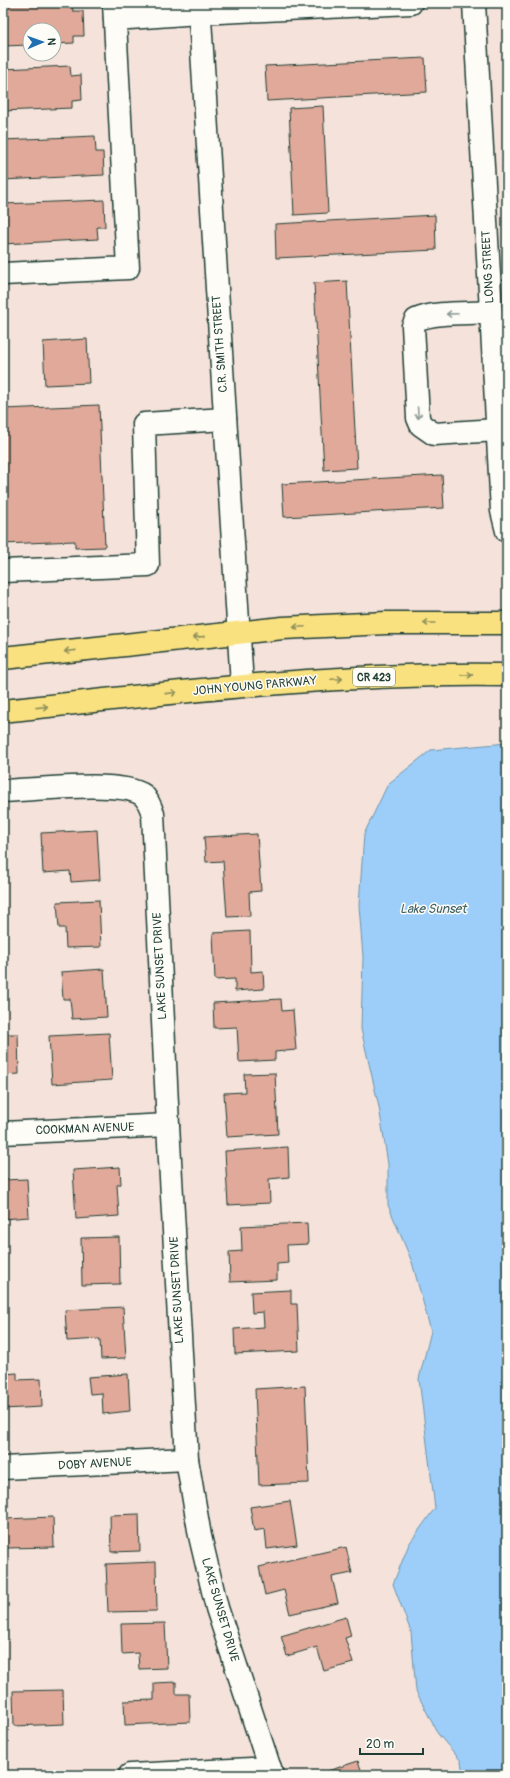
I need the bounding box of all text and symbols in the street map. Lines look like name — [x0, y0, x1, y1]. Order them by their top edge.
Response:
north arrow — [22, 22, 62, 62]
text: N — [45, 38, 58, 46]
street label: LONG STREET — [479, 230, 497, 304]
street label: C.R. SMITH STREET — [209, 295, 231, 393]
one-way arrow — [446, 311, 459, 318]
one-way arrow — [414, 406, 421, 419]
one-way arrow — [423, 619, 436, 626]
one-way arrow — [293, 624, 306, 631]
one-way arrow — [193, 633, 206, 641]
one-way arrow — [64, 647, 77, 654]
road number: CR 423 — [353, 668, 395, 686]
one-way arrow — [460, 671, 473, 679]
street label: JOHN YOUNG PARKWAY — [192, 673, 318, 699]
one-way arrow — [330, 676, 343, 683]
one-way arrow — [164, 689, 177, 697]
one-way arrow — [35, 703, 48, 711]
water label: Lake Sunset — [400, 901, 468, 917]
street label: LAKE SUNSET DRIVE — [150, 912, 170, 1020]
street label: COOKMAN AVENUE — [35, 1120, 135, 1138]
street label: LAKE SUNSET DRIVE — [167, 1236, 187, 1344]
street label: DOBY AVENUE — [58, 1455, 132, 1473]
street label: LAKE SUNSET DRIVE — [198, 1556, 242, 1664]
scale bar — [360, 1730, 423, 1756]
text: 20 m — [366, 1737, 395, 1752]

